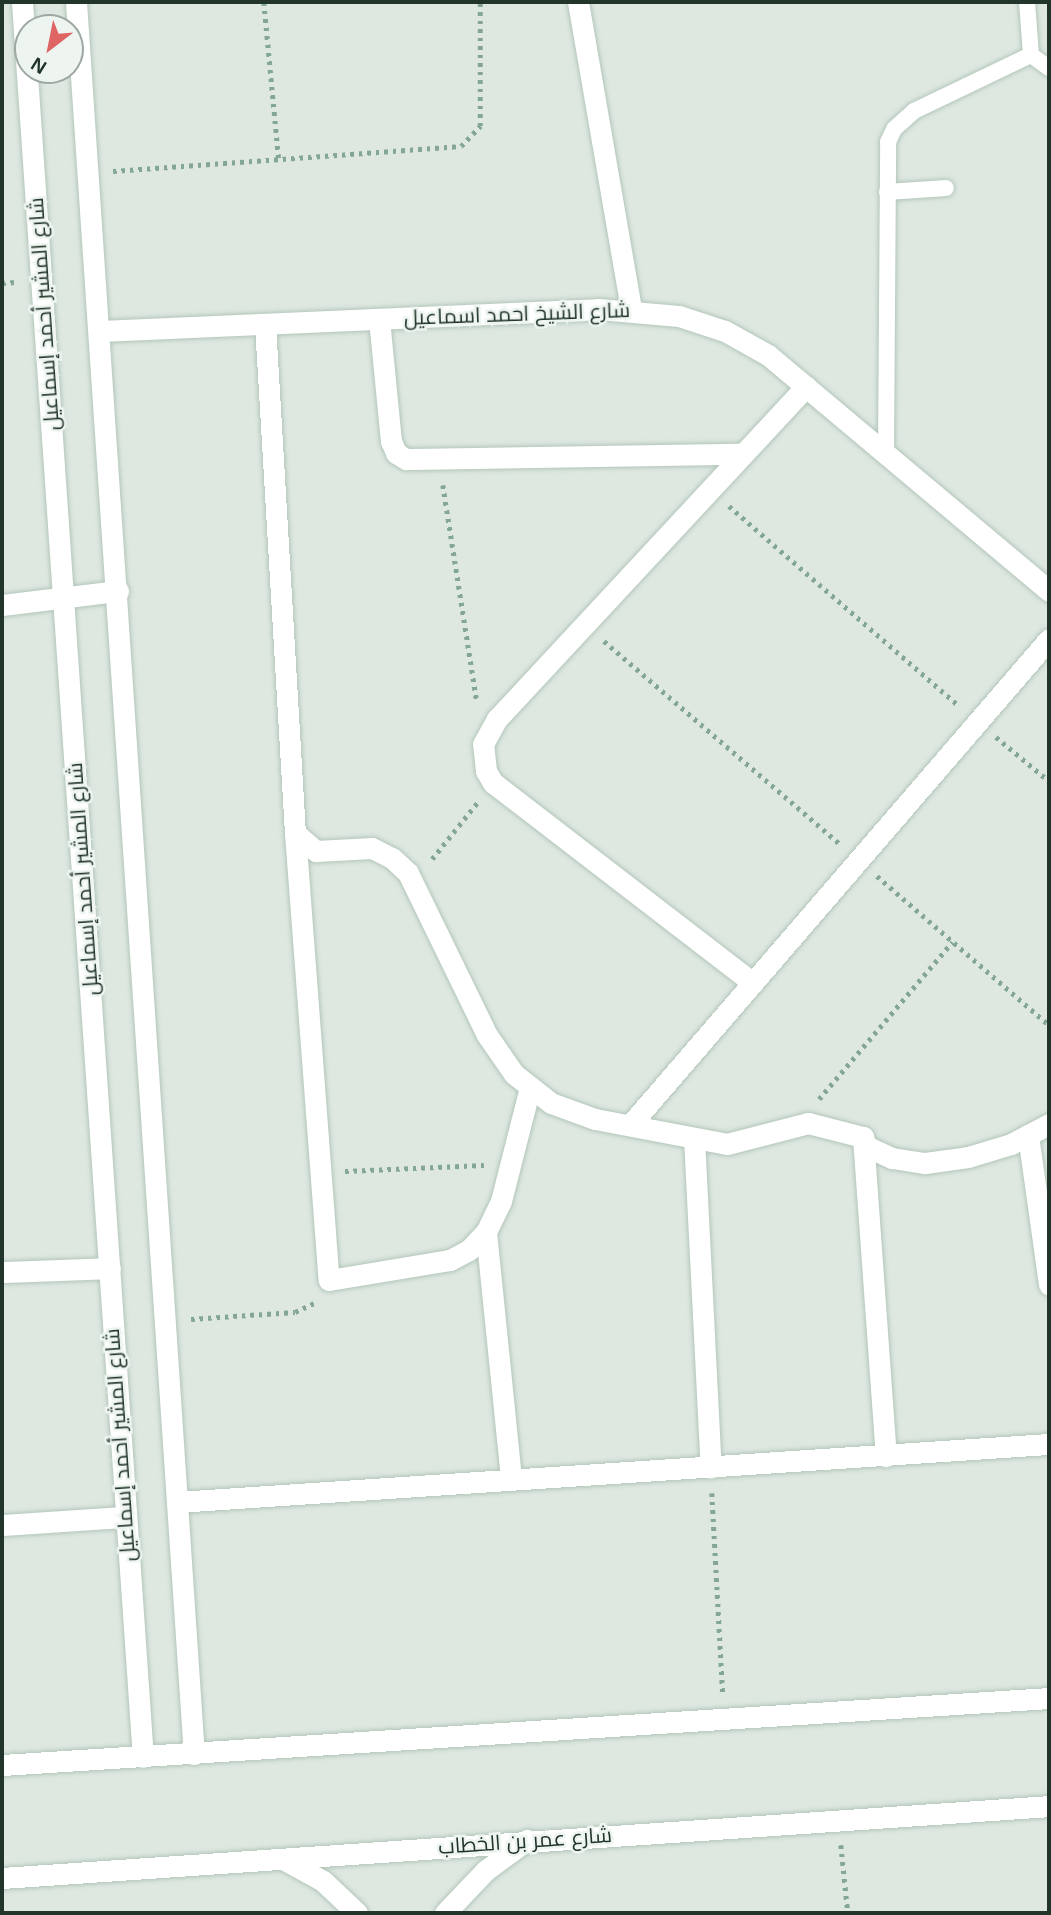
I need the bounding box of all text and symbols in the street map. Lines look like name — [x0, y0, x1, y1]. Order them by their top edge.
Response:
north arrow — [14, 14, 84, 84]
text: N — [27, 53, 50, 78]
street label: شارع المشير أحمد إسماعيل — [23, 197, 65, 431]
street label: شارع الشيخ احمد اسماعيل — [403, 297, 631, 331]
street label: شارع المشير أحمد إسماعيل — [62, 762, 104, 996]
street label: شارع المشير أحمد إسماعيل — [99, 1328, 141, 1562]
street label: شارع عمر بن الخطاب — [437, 1822, 613, 1860]

